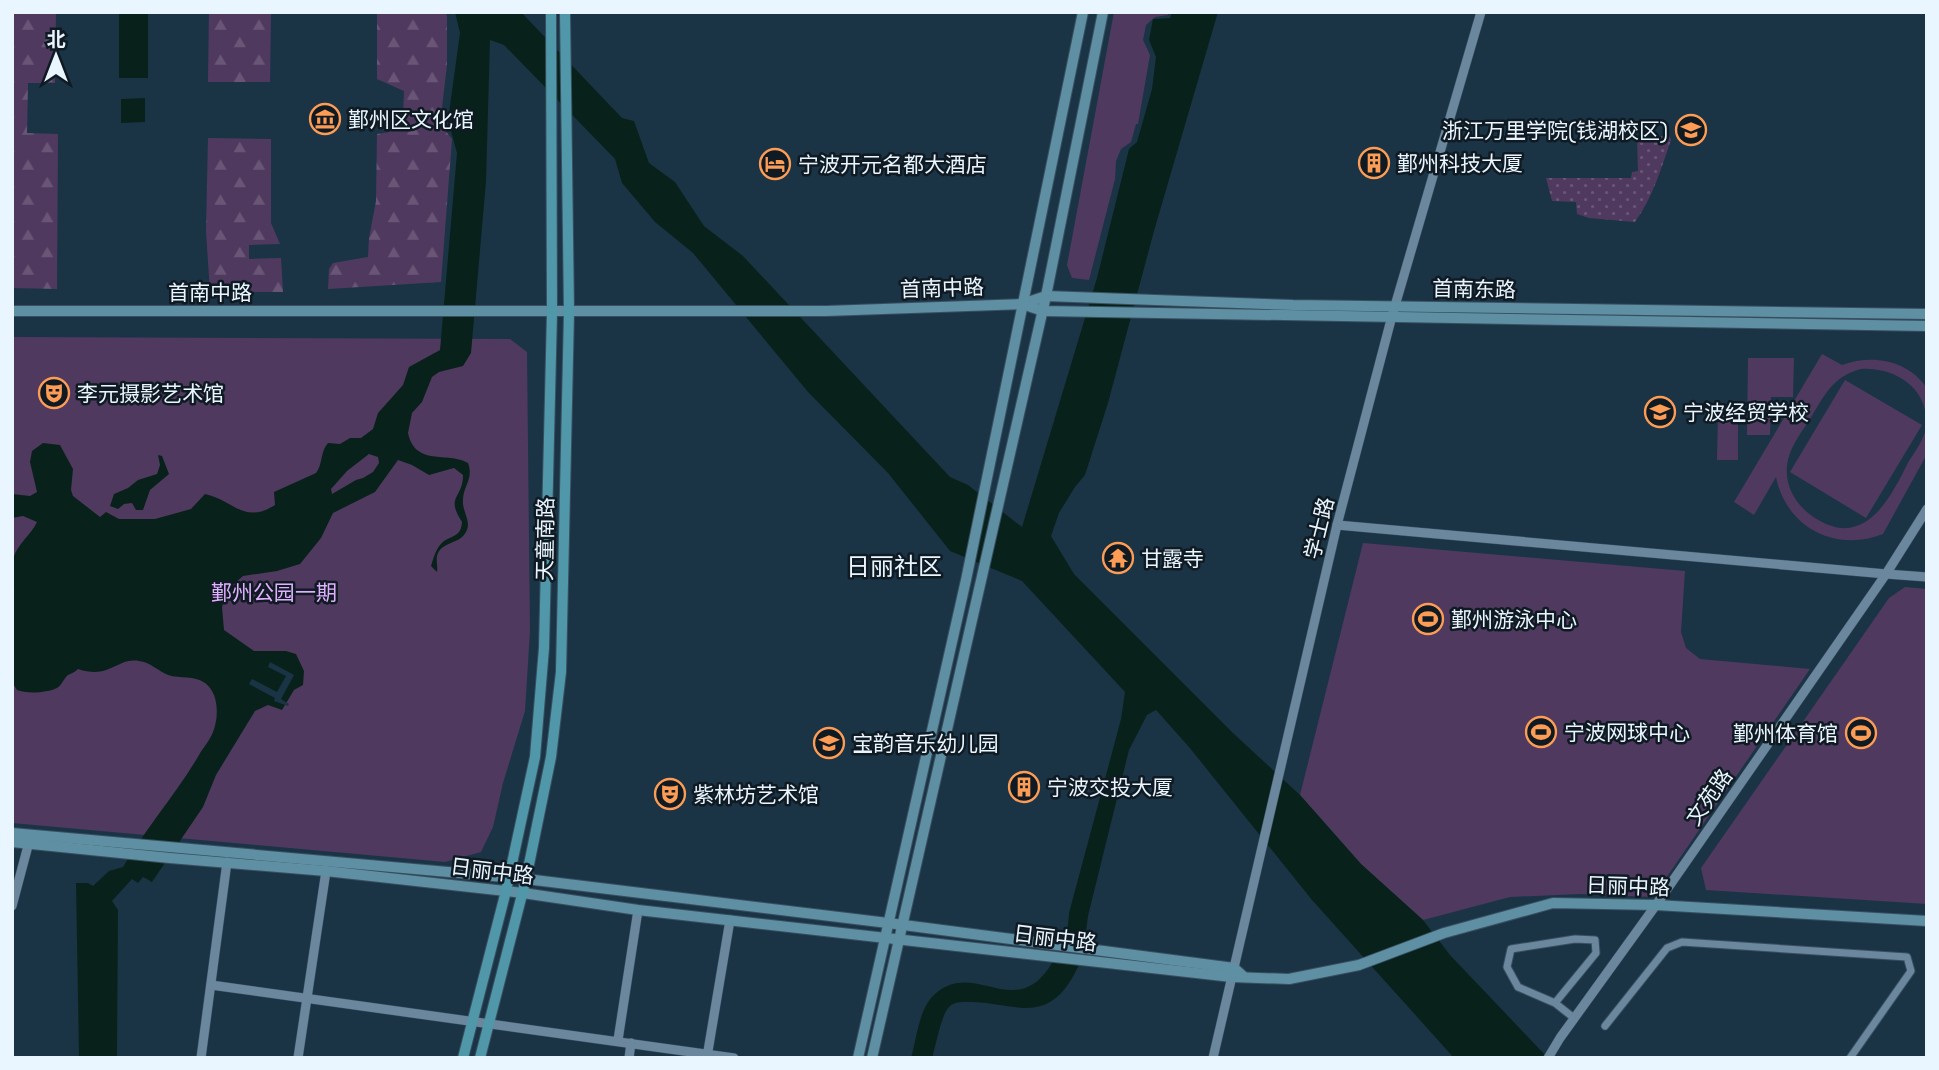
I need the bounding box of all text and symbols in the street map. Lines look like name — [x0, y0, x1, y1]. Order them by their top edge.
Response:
north arrow — [21, 21, 91, 91]
text: 北 — [46, 27, 66, 52]
museum icon: 鄞州区文化馆 — [308, 102, 342, 136]
place label: 鄞州区文化馆 — [348, 106, 474, 133]
school or university icon: 浙江万里学院(钱湖校区) — [1674, 113, 1708, 147]
place label: 浙江万里学院(钱湖校区) — [1442, 117, 1668, 144]
building icon: 鄞州科技大厦 — [1357, 146, 1391, 180]
hotel icon: 宁波开元名都大酒店 — [758, 147, 792, 181]
place label: 鄞州科技大厦 — [1397, 150, 1523, 177]
place label: 宁波开元名都大酒店 — [798, 151, 987, 178]
street label: 首南中路 — [900, 273, 984, 303]
street label: 首南东路 — [1432, 275, 1516, 303]
street label: 首南中路 — [168, 279, 252, 306]
theatre icon: 李元摄影艺术馆 — [37, 376, 71, 410]
place label: 李元摄影艺术馆 — [77, 380, 224, 407]
school or university icon: 宁波经贸学校 — [1643, 395, 1677, 429]
place label: 宁波经贸学校 — [1683, 399, 1809, 426]
street label: 学士路 — [1298, 494, 1340, 562]
street label: 天童南路 — [531, 497, 559, 581]
temple icon: 甘露寺 — [1101, 541, 1135, 575]
place label: 甘露寺 — [1141, 545, 1204, 572]
district label: 日丽社区 — [846, 551, 942, 582]
park label: 鄞州公园一期 — [211, 579, 337, 606]
sports icon: 鄞州游泳中心 — [1411, 602, 1445, 636]
place label: 鄞州游泳中心 — [1451, 606, 1577, 633]
sports icon: 宁波网球中心 — [1524, 715, 1558, 749]
sports icon: 鄞州体育馆 — [1844, 716, 1878, 750]
place label: 宁波网球中心 — [1564, 719, 1690, 746]
place label: 鄞州体育馆 — [1733, 720, 1838, 747]
school or university icon: 宝韵音乐幼儿园 — [812, 726, 846, 760]
place label: 宝韵音乐幼儿园 — [852, 730, 999, 757]
street label: 文苑路 — [1680, 763, 1738, 831]
building icon: 宁波交投大厦 — [1007, 770, 1041, 804]
place label: 宁波交投大厦 — [1047, 774, 1173, 801]
theatre icon: 紫林坊艺术馆 — [653, 777, 687, 811]
place label: 紫林坊艺术馆 — [693, 781, 819, 808]
street label: 日丽中路 — [449, 852, 535, 890]
street label: 日丽中路 — [1586, 871, 1670, 901]
street label: 日丽中路 — [1012, 919, 1098, 957]

